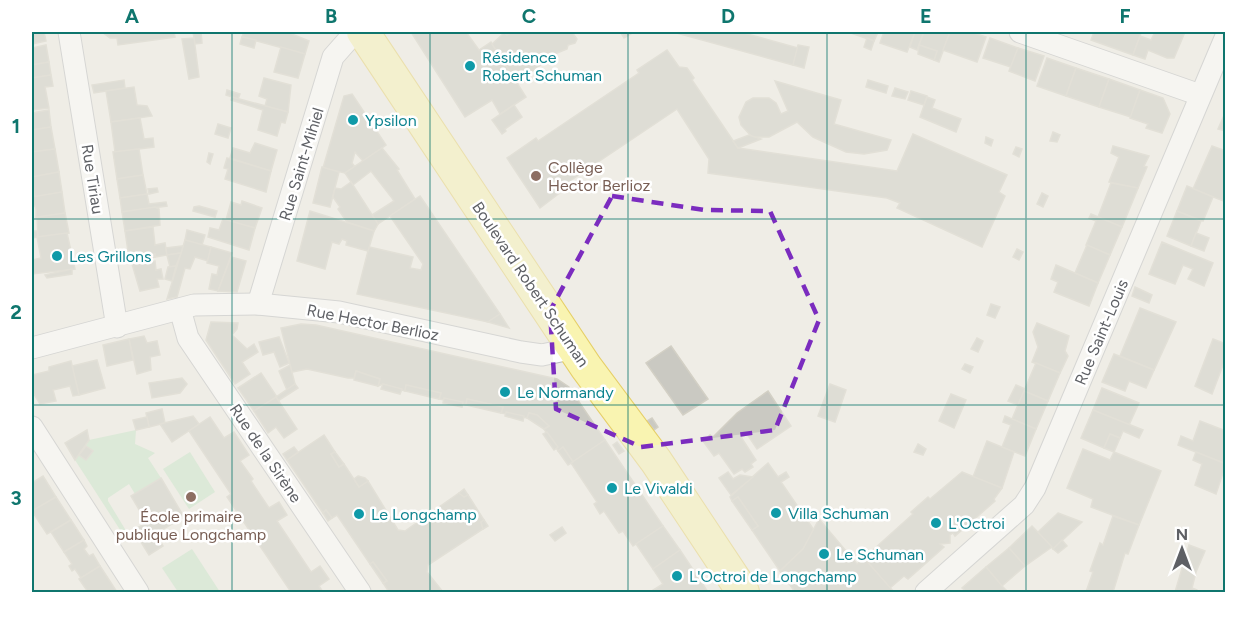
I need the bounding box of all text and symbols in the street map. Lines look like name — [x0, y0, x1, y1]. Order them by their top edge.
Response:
text: A — [125, 4, 140, 28]
text: B — [325, 4, 337, 28]
text: C — [522, 4, 536, 28]
text: D — [721, 4, 735, 28]
text: E — [920, 4, 932, 28]
text: F — [1119, 4, 1131, 28]
place label: Résidence Robert Schuman — [482, 48, 602, 85]
marker: Résidence Robert Schuman — [463, 59, 477, 73]
street label: Rue Saint-Mihiel — [275, 105, 328, 223]
place label: Ypsilon — [365, 111, 417, 130]
marker: Ypsilon — [346, 113, 360, 127]
text: 1 — [12, 114, 20, 138]
street label: Rue Tiriau — [78, 143, 107, 215]
place label: Collège Hector Berlioz — [548, 158, 650, 195]
marker: Collège Hector Berlioz — [529, 169, 543, 183]
street label: Boulevard Robert Schuman — [468, 198, 593, 370]
place label: Les Grillons — [69, 247, 151, 266]
marker: Les Grillons — [50, 249, 64, 263]
street label: Rue Saint-Louis — [1071, 277, 1132, 388]
text: 2 — [10, 300, 22, 324]
street label: Rue Hector Berlioz — [305, 300, 441, 345]
place label: Le Normandy — [517, 383, 614, 402]
marker: Le Normandy — [498, 385, 512, 399]
street label: Rue de la Sirène — [226, 400, 306, 506]
place label: Le Vivaldi — [624, 479, 693, 498]
marker: Le Vivaldi — [605, 481, 619, 495]
text: 3 — [10, 486, 22, 510]
marker: École primaire publique Longchamp — [184, 490, 198, 504]
place label: Villa Schuman — [788, 504, 889, 523]
place label: Le Longchamp — [371, 505, 477, 524]
marker: Villa Schuman — [769, 506, 783, 520]
place label: École primaire publique Longchamp — [116, 507, 266, 544]
marker: Le Longchamp — [352, 507, 366, 521]
place label: L'Octroi — [948, 514, 1005, 533]
marker: L'Octroi — [929, 516, 943, 530]
north arrow — [1152, 519, 1212, 579]
text: N — [1176, 525, 1188, 544]
place label: Le Schuman — [836, 545, 924, 564]
marker: Le Schuman — [817, 547, 831, 561]
place label: L'Octroi de Longchamp — [689, 567, 857, 586]
marker: L'Octroi de Longchamp — [670, 569, 684, 583]

